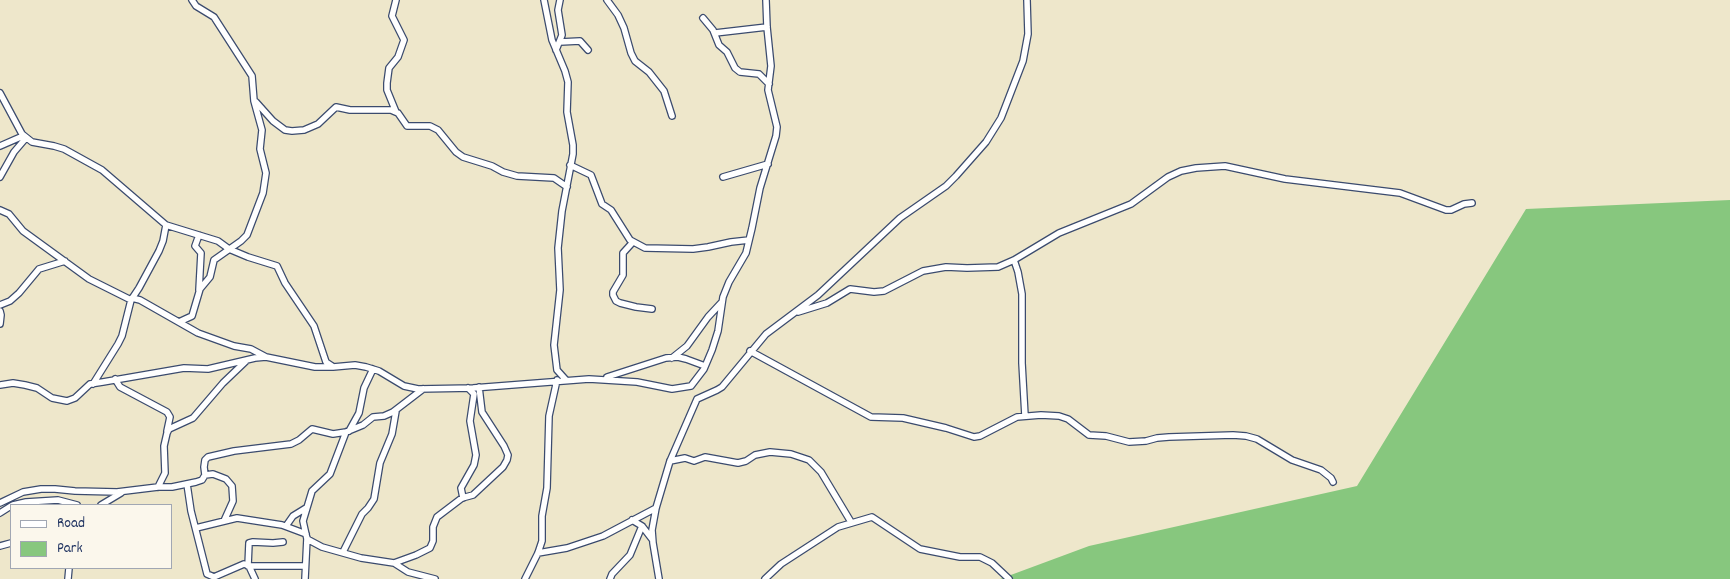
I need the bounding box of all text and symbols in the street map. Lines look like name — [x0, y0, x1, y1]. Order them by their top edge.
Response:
legend — [10, 504, 172, 569]
text: Road — [57, 513, 85, 535]
text: Park — [57, 538, 83, 560]

